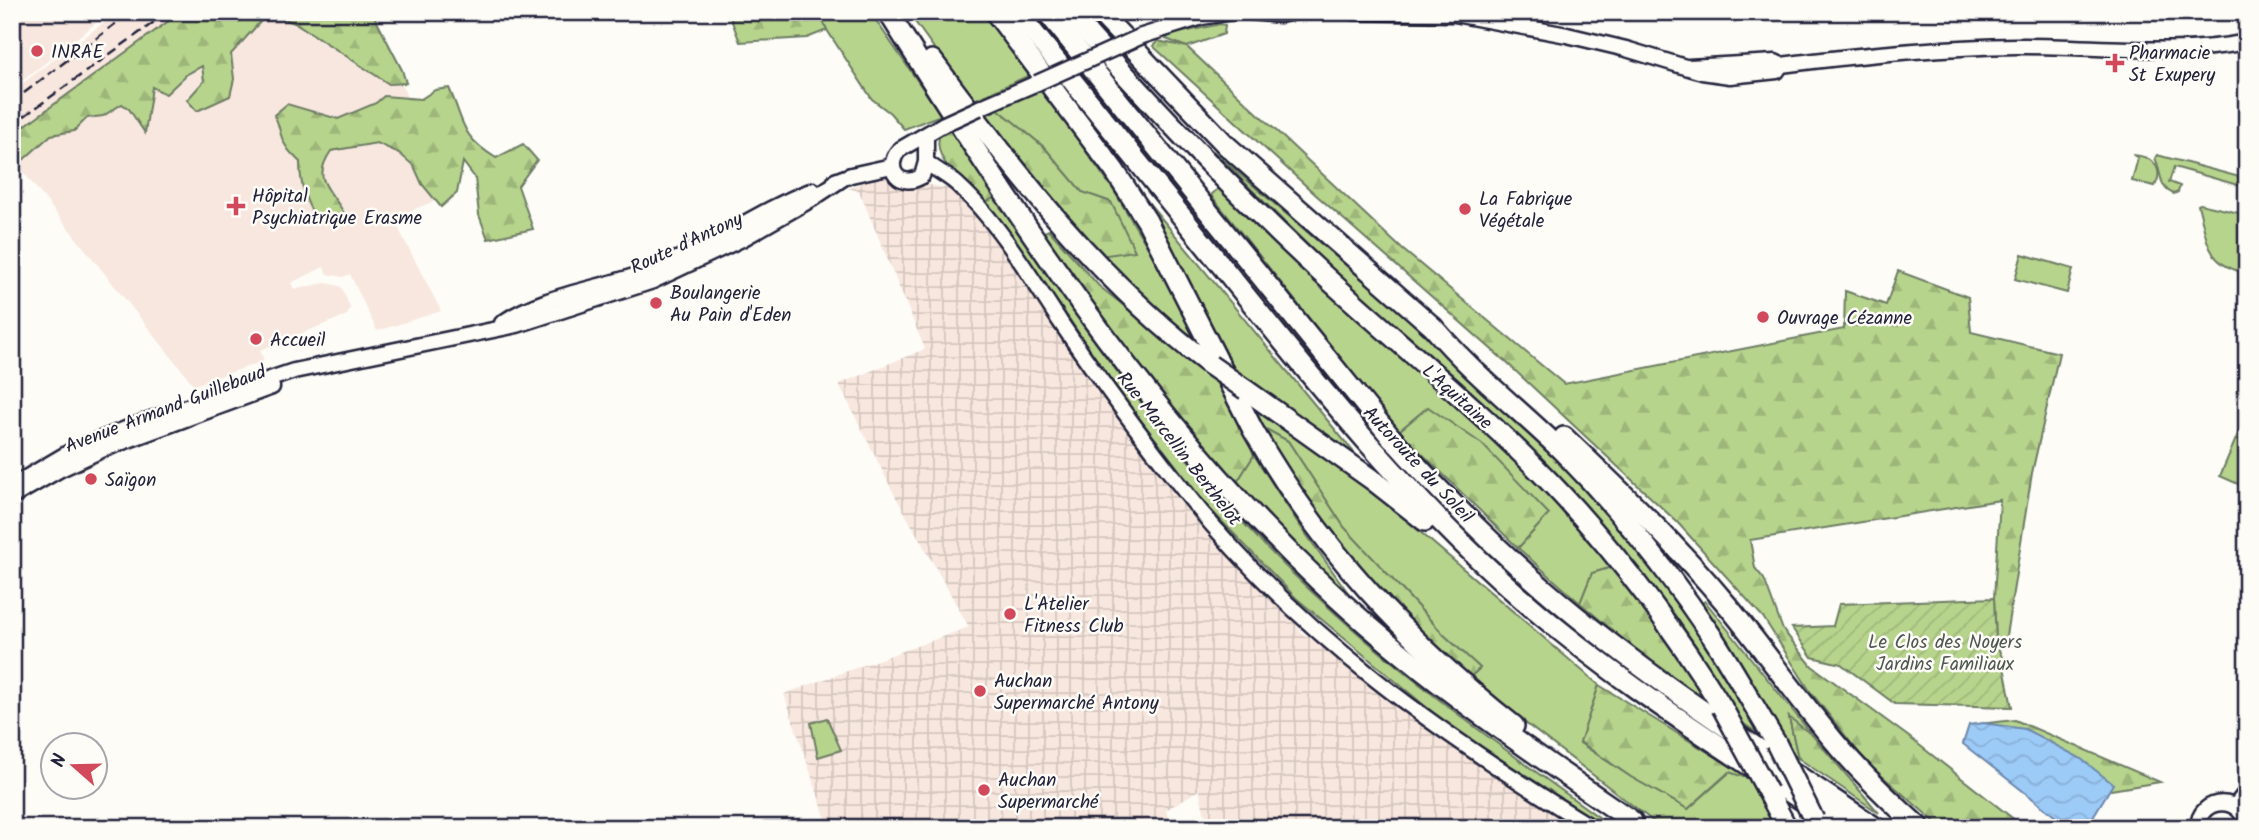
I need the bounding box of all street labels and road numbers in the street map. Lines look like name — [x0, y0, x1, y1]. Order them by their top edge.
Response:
street label: Route d'Antony — [626, 204, 749, 283]
street label: Avenue Armand Guillebaud — [61, 357, 271, 462]
street label: L'Aquitaine — [1414, 357, 1499, 438]
street label: Rue Marcellin Berthelot — [1108, 366, 1249, 533]
street label: Autoroute du Soleil — [1355, 400, 1480, 531]

